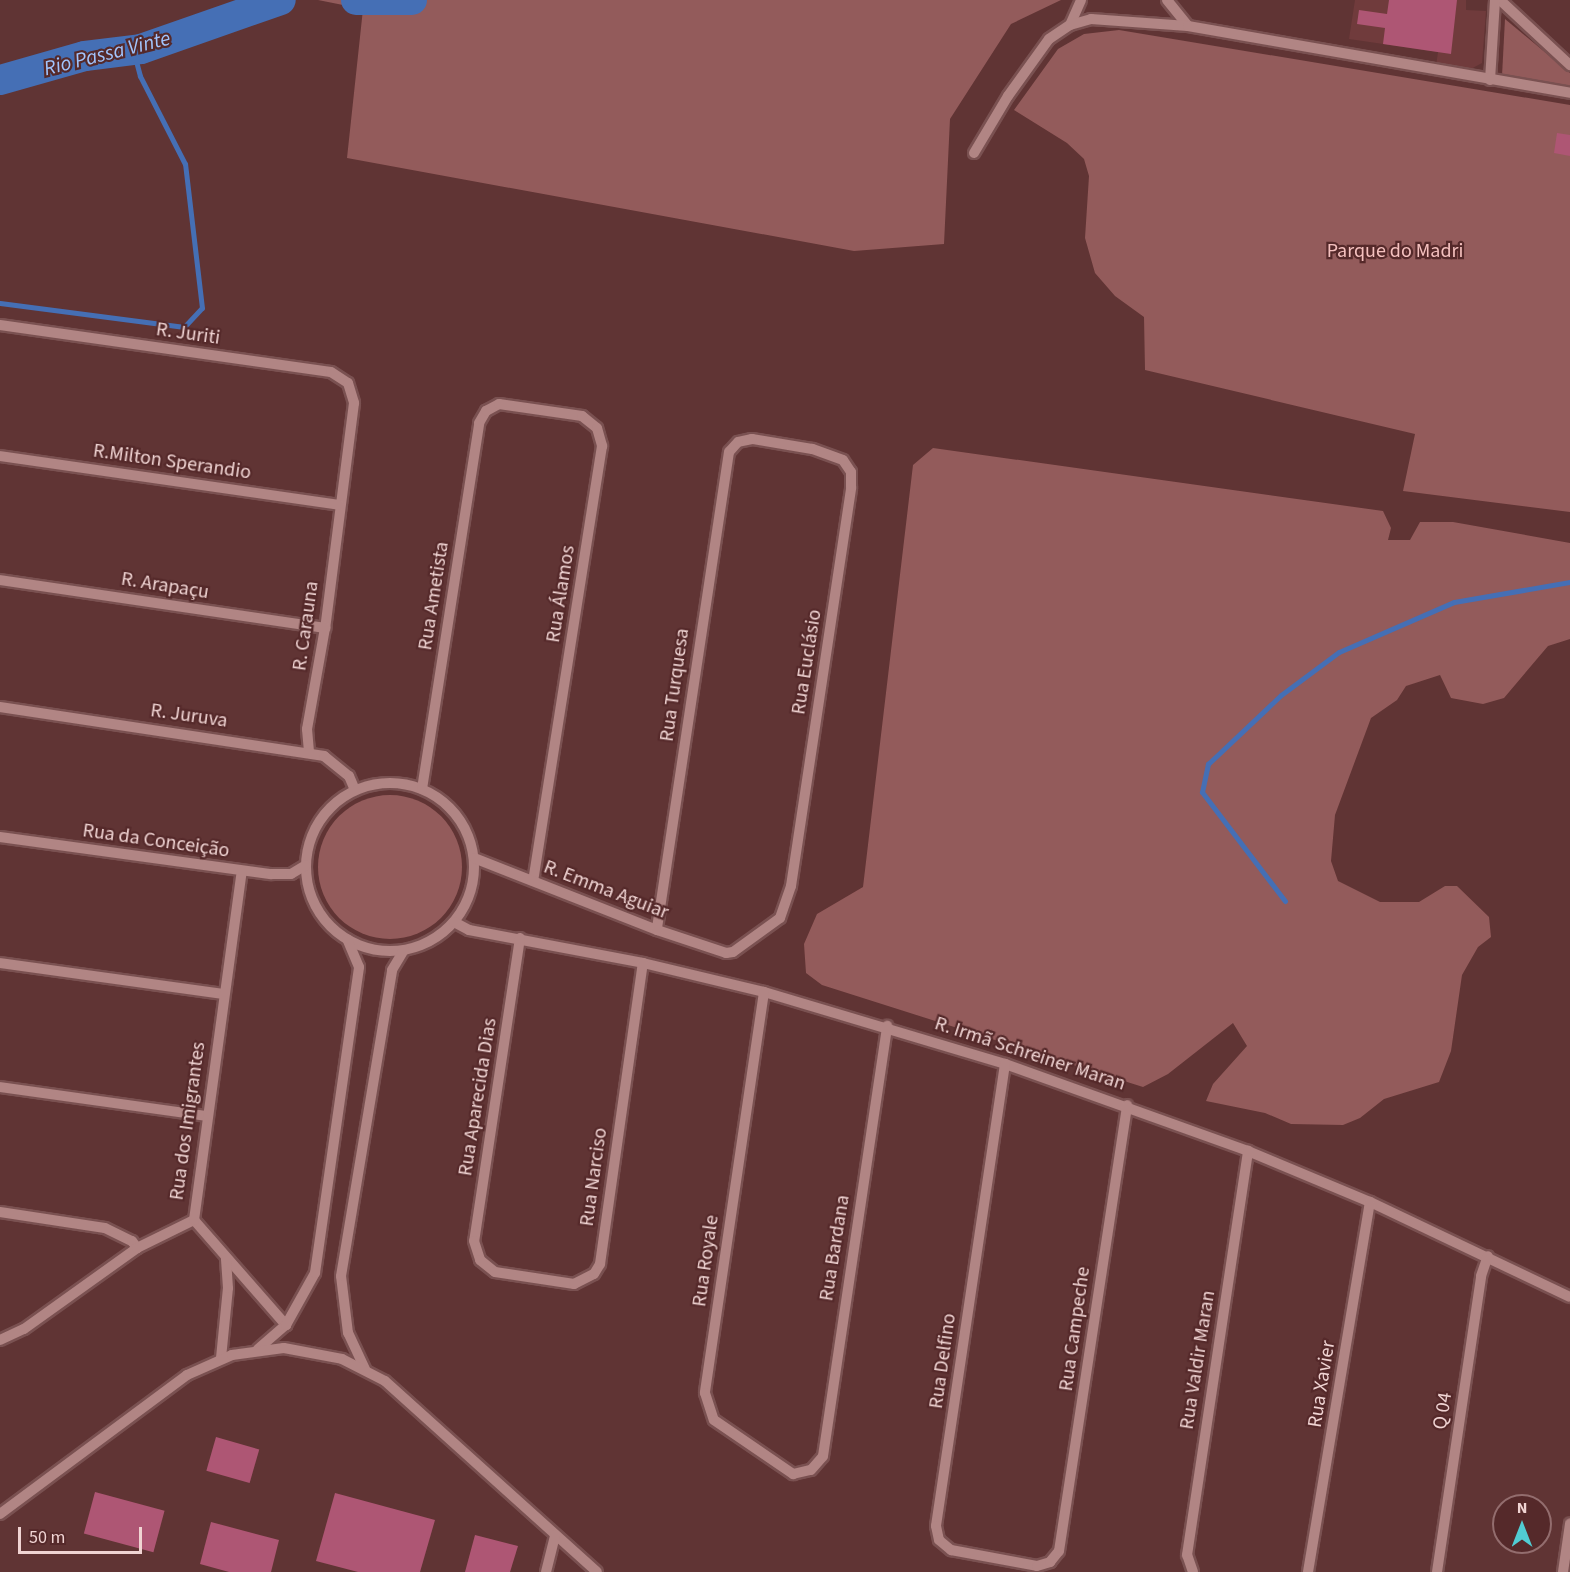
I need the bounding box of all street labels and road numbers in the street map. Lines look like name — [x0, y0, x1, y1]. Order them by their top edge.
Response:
street label: R. Juriti — [154, 318, 222, 350]
street label: R.Milton Sperandio — [91, 439, 253, 485]
street label: Rua Ametista — [414, 540, 454, 652]
street label: Rua Álamos — [541, 544, 581, 644]
street label: R. Arapaçu — [119, 567, 211, 605]
street label: R. Carauna — [288, 580, 324, 672]
street label: Rua Euclásio — [787, 608, 827, 716]
street label: Rua Turquesa — [655, 627, 695, 743]
street label: R. Juruva — [149, 699, 229, 733]
street label: Rua da Conceição — [81, 819, 231, 863]
street label: R. Emma Aguiar — [540, 855, 672, 925]
street label: R. Irmã Schreiner Maran — [931, 1012, 1129, 1096]
street label: Rua Aparecida Dias — [454, 1016, 502, 1178]
street label: Rua dos Imigrantes — [165, 1040, 211, 1202]
street label: Rua Narciso — [575, 1126, 613, 1228]
street label: Rua Bardana — [815, 1193, 855, 1303]
street label: Rua Royale — [688, 1214, 724, 1308]
street label: Rua Campeche — [1054, 1265, 1096, 1393]
street label: Rua Valdir Maran — [1175, 1289, 1221, 1431]
street label: Rua Delfino — [924, 1312, 962, 1410]
street label: Rua Xavier — [1303, 1339, 1341, 1429]
street label: Q 04 — [1428, 1391, 1458, 1431]

